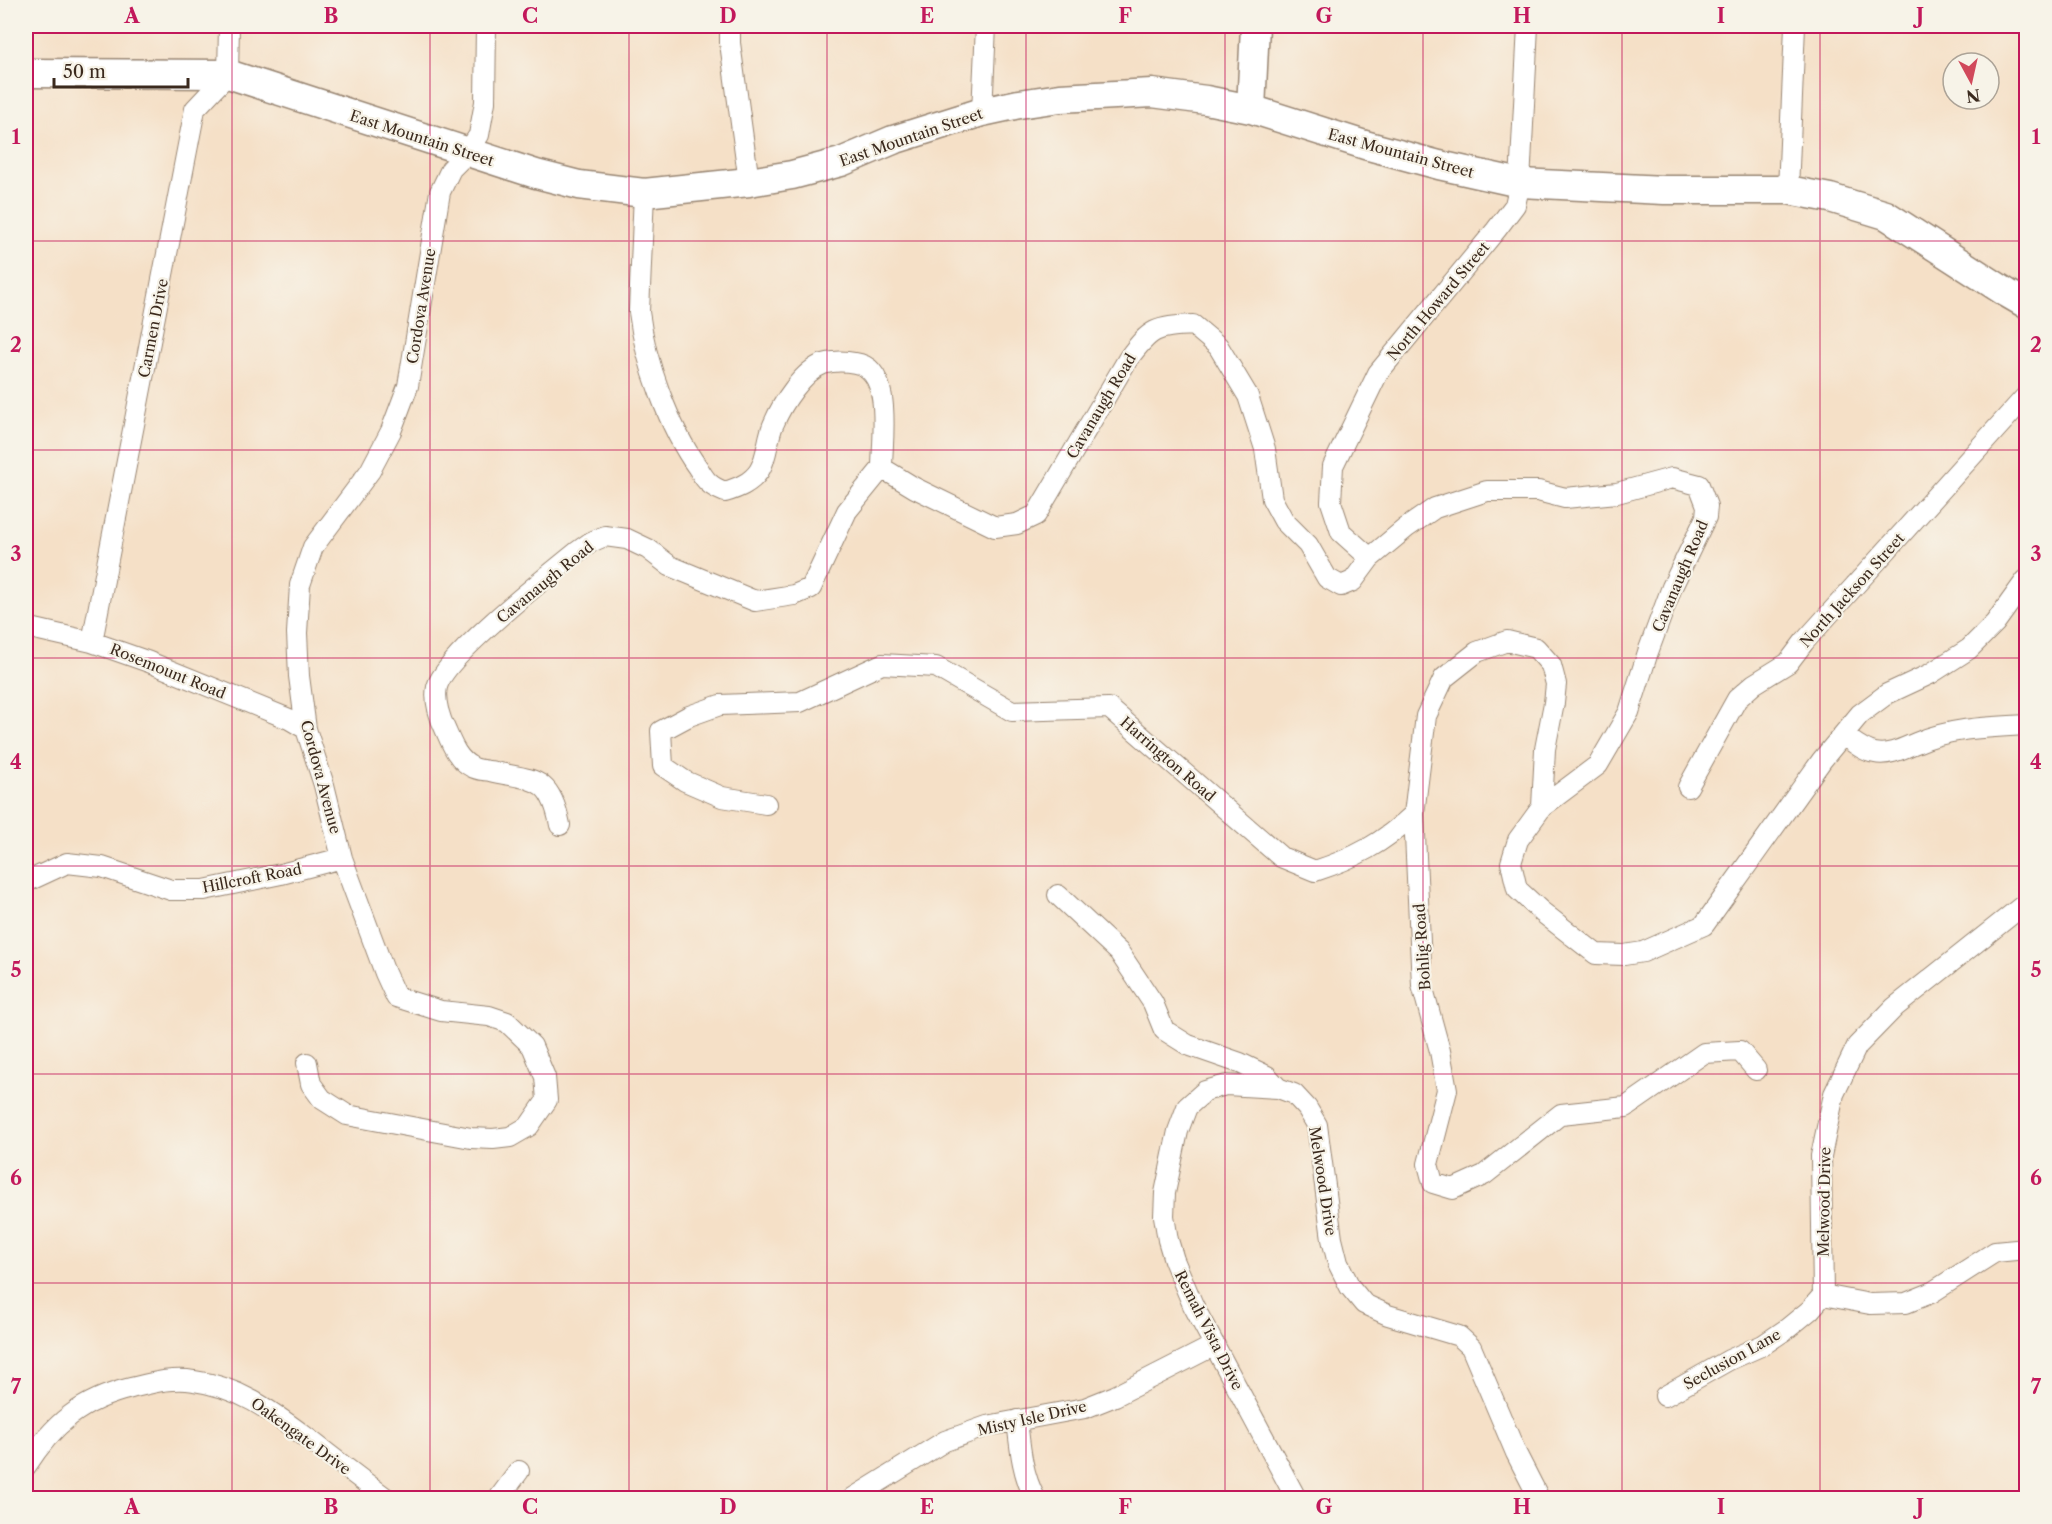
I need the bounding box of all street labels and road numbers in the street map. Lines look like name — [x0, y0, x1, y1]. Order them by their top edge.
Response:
street label: East Mountain Street — [837, 103, 986, 170]
street label: East Mountain Street — [348, 106, 497, 170]
street label: East Mountain Street — [1326, 124, 1477, 182]
street label: North Howard Street — [1383, 237, 1494, 364]
street label: Cordova Avenue — [402, 247, 440, 365]
street label: Carmen Drive — [134, 277, 172, 379]
street label: Cavanaugh Road — [1062, 350, 1140, 462]
street label: Cavanaugh Road — [1648, 517, 1712, 635]
street label: North Jackson Street — [1796, 528, 1909, 651]
street label: Cavanaugh Road — [493, 537, 597, 627]
street label: Rosemount Road — [107, 639, 229, 703]
street label: Harrington Road — [1116, 712, 1220, 806]
street label: Cordova Avenue — [297, 718, 345, 836]
street label: Hillcroft Road — [201, 859, 303, 897]
street label: Bohlig Road — [1409, 903, 1435, 991]
street label: Melwood Drive — [1305, 1125, 1341, 1237]
street label: Melwood Drive — [1814, 1147, 1834, 1257]
street label: Remah Vista Drive — [1171, 1267, 1247, 1393]
street label: Seclusion Lane — [1680, 1324, 1784, 1394]
street label: Oakengate Drive — [247, 1393, 355, 1479]
street label: Misty Isle Drive — [976, 1396, 1088, 1440]

